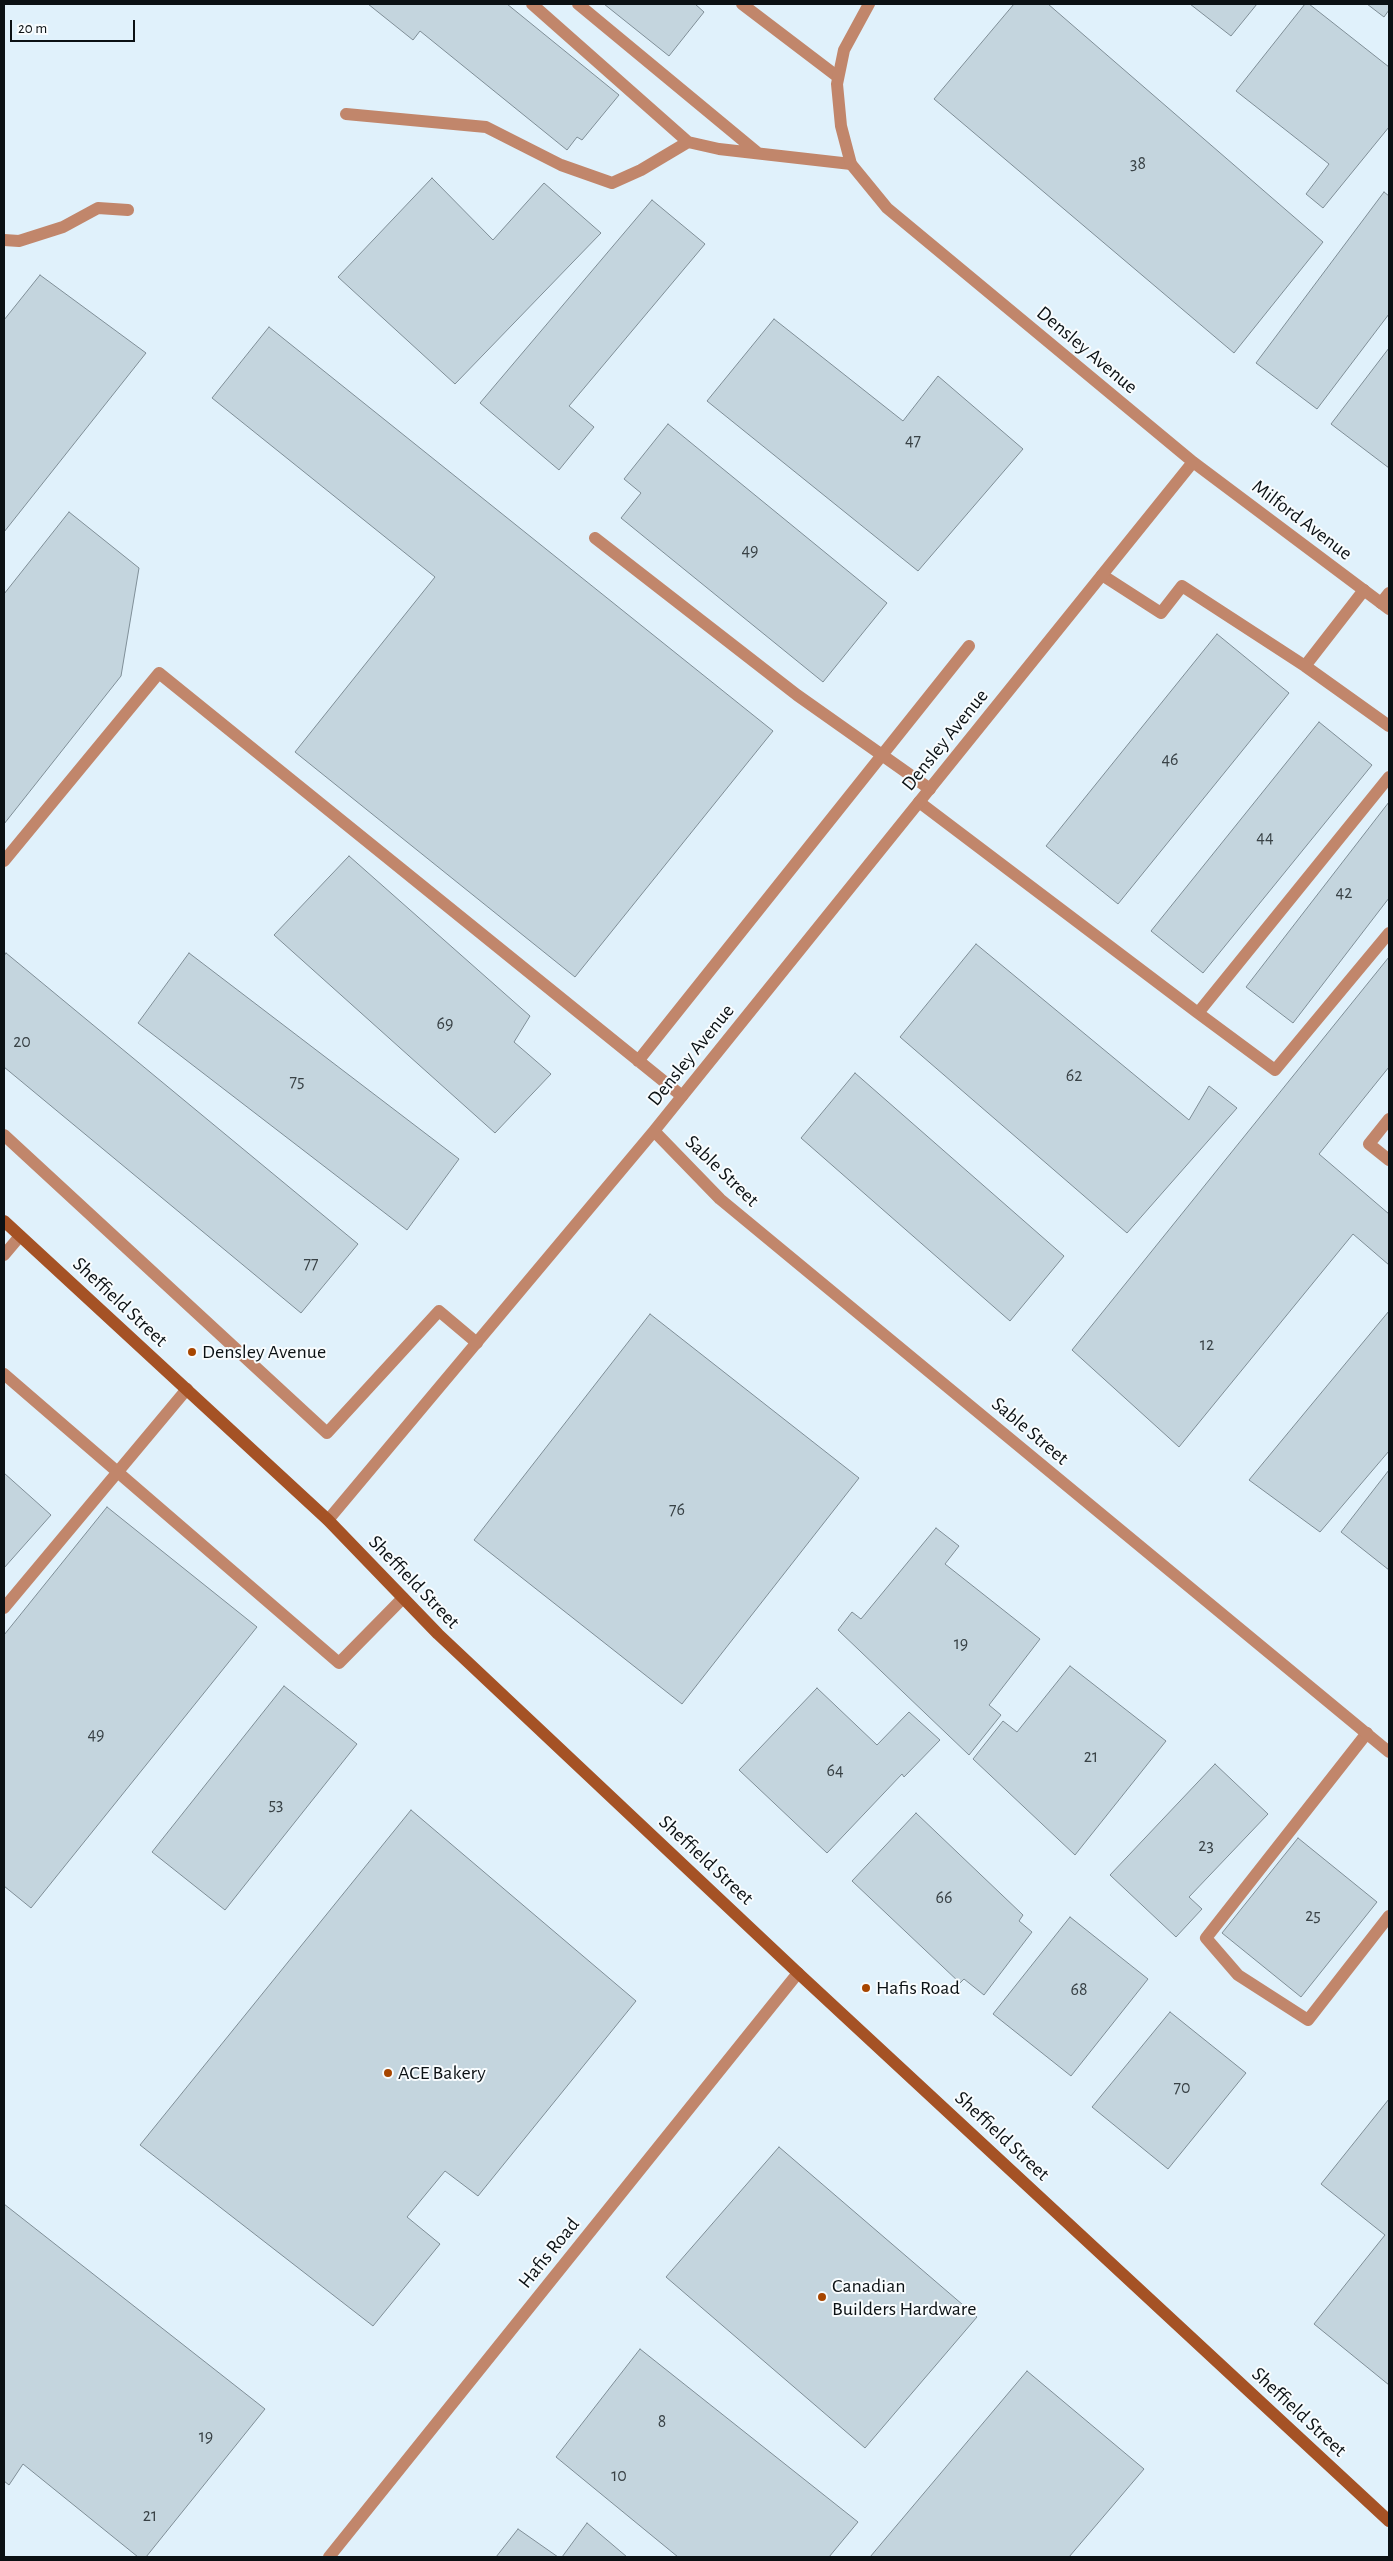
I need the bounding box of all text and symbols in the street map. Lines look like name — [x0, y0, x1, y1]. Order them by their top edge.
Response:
scale bar — [12, 10, 138, 42]
text: 20 m — [18, 21, 47, 36]
house number: 38 — [1130, 153, 1146, 175]
street label: Densley Avenue — [1032, 301, 1142, 399]
house number: 47 — [905, 430, 921, 452]
street label: Milford Avenue — [1247, 475, 1357, 565]
house number: 49 — [741, 540, 759, 562]
street label: Densley Avenue — [897, 684, 993, 796]
house number: 46 — [1161, 749, 1179, 771]
house number: 44 — [1256, 827, 1274, 849]
house number: 42 — [1336, 882, 1352, 904]
street label: Densley Avenue — [643, 999, 739, 1111]
house number: 69 — [437, 1013, 453, 1035]
house number: 20 — [13, 1031, 31, 1053]
house number: 62 — [1066, 1065, 1082, 1087]
house number: 75 — [289, 1071, 305, 1093]
street label: Sable Street — [680, 1130, 764, 1212]
street label: Sheffield Street — [68, 1252, 172, 1352]
house number: 77 — [303, 1253, 319, 1275]
house number: 12 — [1200, 1334, 1214, 1356]
place label: Densley Avenue — [202, 1340, 326, 1364]
marker: Densley Avenue — [186, 1346, 198, 1358]
street label: Sable Street — [987, 1392, 1073, 1470]
house number: 76 — [669, 1499, 685, 1521]
street label: Sheffield Street — [363, 1530, 465, 1634]
house number: 19 — [954, 1633, 968, 1655]
house number: 49 — [87, 1724, 105, 1746]
house number: 21 — [1084, 1746, 1098, 1768]
house number: 64 — [826, 1760, 844, 1782]
house number: 53 — [269, 1794, 283, 1816]
street label: Sheffield Street — [654, 1810, 758, 1910]
house number: 23 — [1198, 1835, 1214, 1857]
house number: 66 — [936, 1887, 952, 1909]
house number: 25 — [1305, 1905, 1321, 1927]
place label: Hafis Road — [876, 1976, 960, 2000]
house number: 68 — [1071, 1979, 1087, 2001]
marker: Hafis Road — [860, 1982, 872, 1994]
place label: ACE Bakery — [398, 2061, 486, 2085]
marker: ACE Bakery — [382, 2067, 394, 2079]
house number: 70 — [1173, 2077, 1191, 2099]
street label: Sheffield Street — [950, 2086, 1054, 2186]
street label: Hafis Road — [513, 2213, 585, 2293]
place label: Canadian Builders Hardware — [832, 2274, 976, 2321]
marker: Canadian Builders Hardware — [816, 2291, 828, 2303]
street label: Sheffield Street — [1247, 2362, 1351, 2462]
house number: 8 — [658, 2411, 666, 2433]
house number: 19 — [199, 2426, 213, 2448]
house number: 10 — [611, 2465, 627, 2487]
house number: 21 — [143, 2505, 157, 2527]

